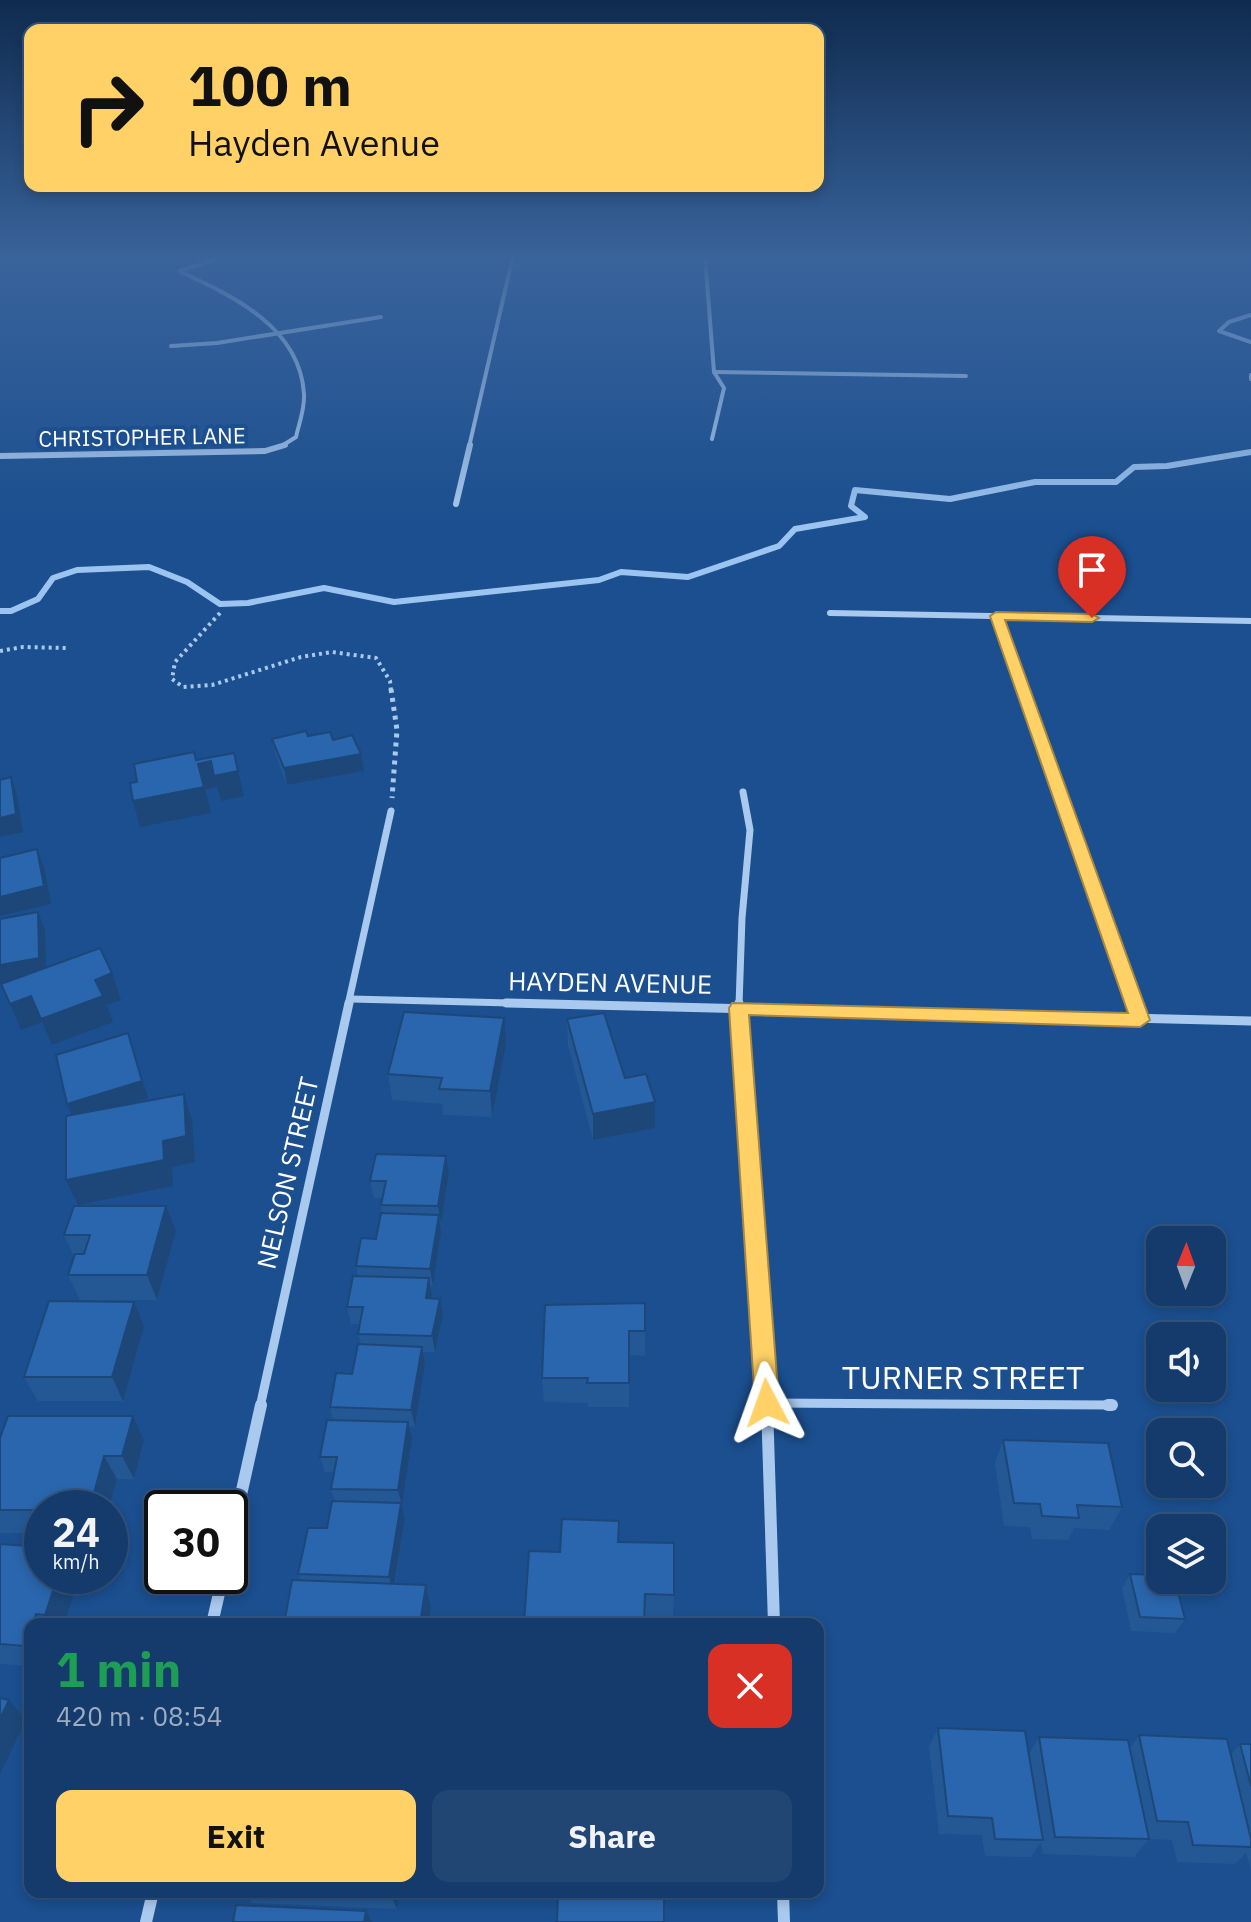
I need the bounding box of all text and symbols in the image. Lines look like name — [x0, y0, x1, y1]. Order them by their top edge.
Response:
text: 100 m — [188, 49, 352, 121]
icon: right — [56, 56, 160, 160]
text: Hayden Avenue — [188, 119, 440, 166]
street label: CHRISTOPHER LANE — [38, 420, 246, 453]
pin — [1058, 536, 1126, 618]
icon: arrive — [1070, 548, 1114, 592]
street label: HAYDEN AVENUE — [508, 963, 712, 1001]
street label: NELSON STREET — [248, 1073, 326, 1272]
north arrow — [1146, 1226, 1226, 1306]
map controls — [1146, 1226, 1226, 1594]
button: sound — [1146, 1322, 1226, 1402]
street label: TURNER STREET — [842, 1356, 1084, 1398]
position arrow — [725, 1361, 809, 1445]
button: search — [1146, 1418, 1226, 1498]
speed limit sign: 30 — [144, 1490, 248, 1594]
text: 24 — [52, 1506, 100, 1558]
button: layers — [1146, 1514, 1226, 1594]
text: km/h — [52, 1548, 100, 1575]
text: 1 min — [56, 1638, 181, 1700]
button: close — [708, 1644, 792, 1728]
text: 420 m · 08:54 — [56, 1699, 222, 1733]
button: Exit — [56, 1790, 416, 1882]
button: Share — [432, 1790, 792, 1882]

